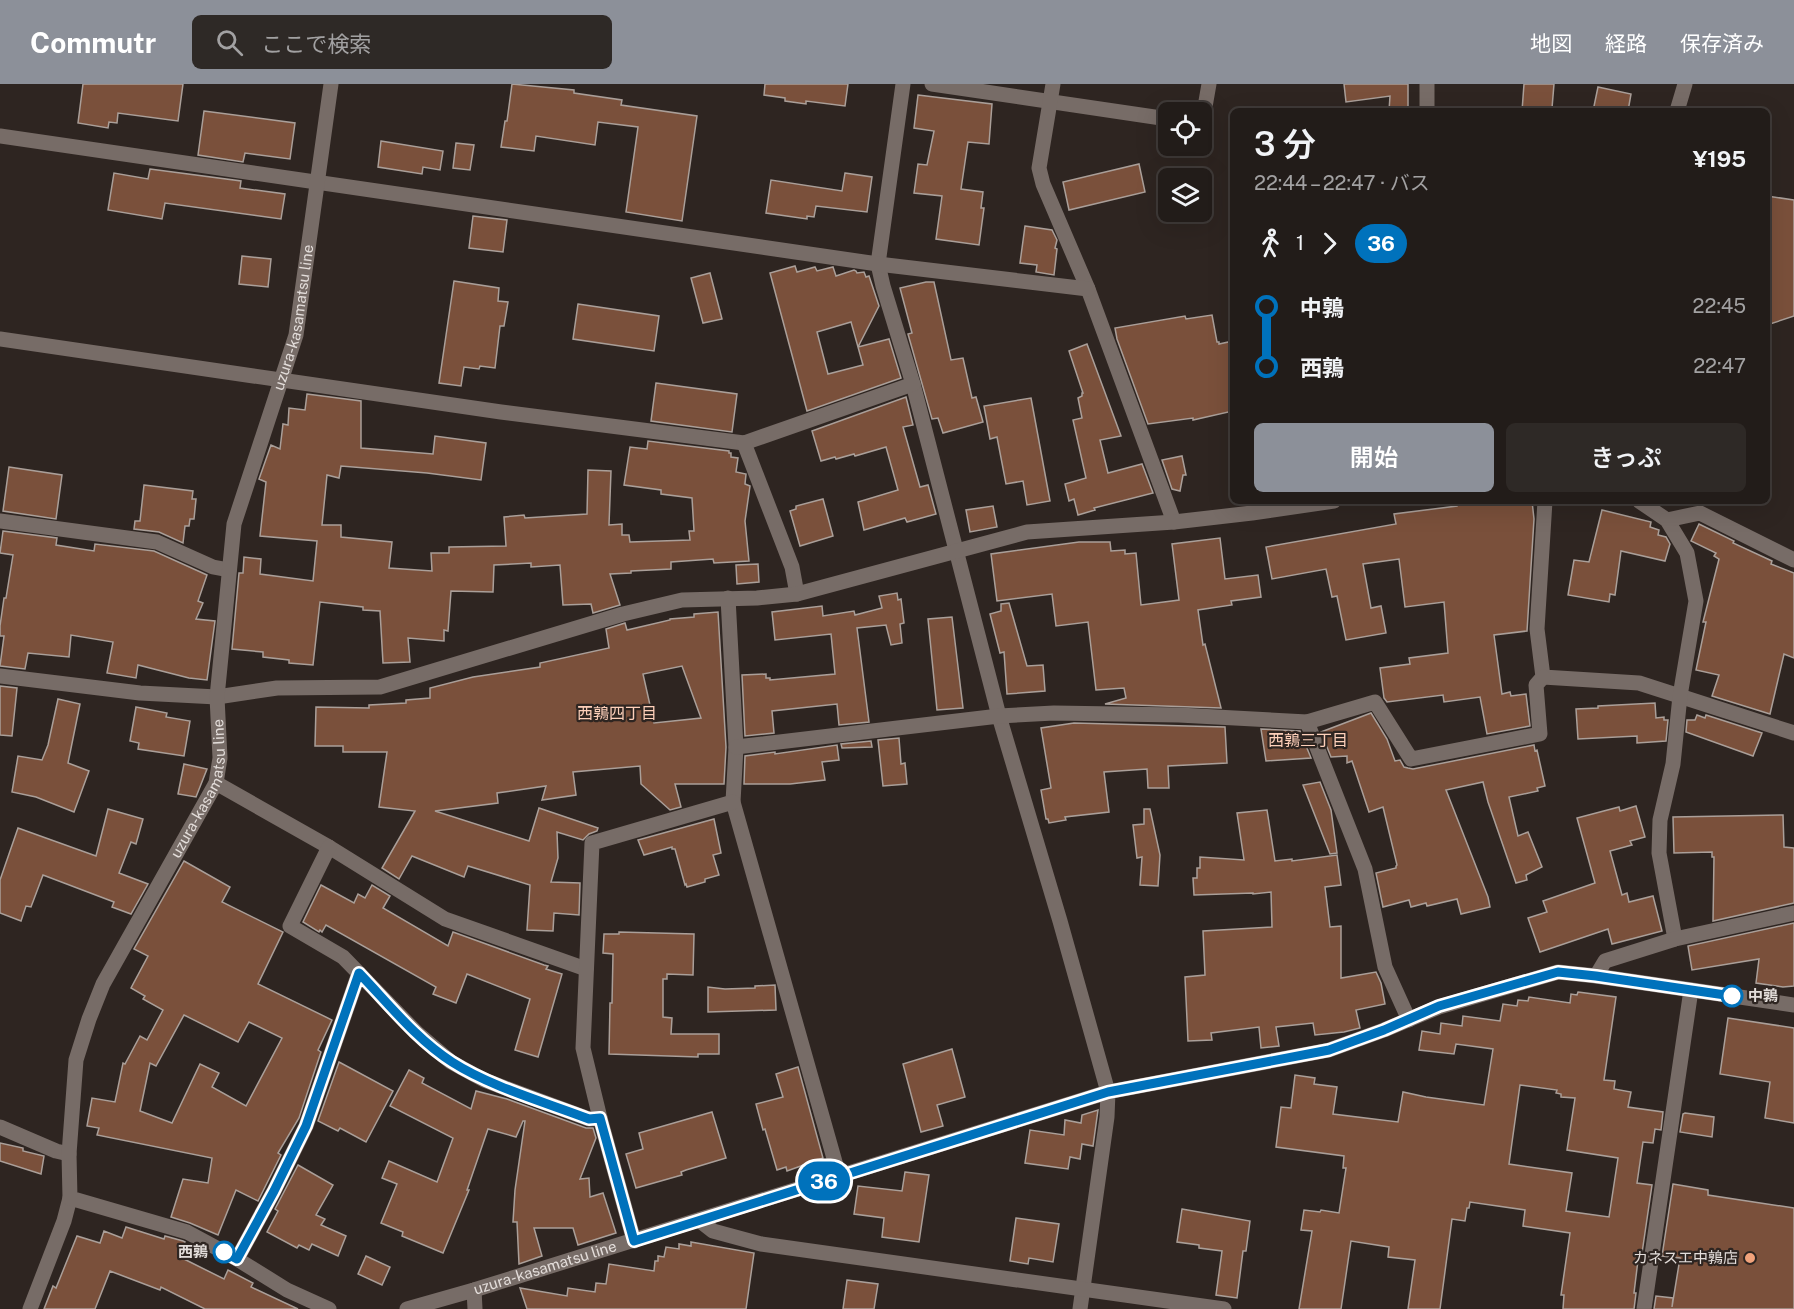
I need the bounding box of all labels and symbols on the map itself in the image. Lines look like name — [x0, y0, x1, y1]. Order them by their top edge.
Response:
street label: uzura-kasamatsu line — [269, 244, 317, 392]
district label: 西鶉四丁目 — [577, 704, 657, 723]
street label: uzura-kasamatsu line — [167, 719, 228, 861]
district label: 西鶉三丁目 — [1268, 731, 1348, 750]
marker: 中鶉 — [1721, 985, 1743, 1007]
place label: 中鶉 — [1748, 987, 1778, 1004]
line badge: 36 — [797, 1162, 851, 1200]
street label: uzura-kasamatsu line — [471, 1237, 618, 1298]
marker: 西鶉 — [213, 1241, 235, 1263]
place label: 西鶉 — [178, 1243, 208, 1260]
place label: カネスエ中鶉店 — [1633, 1249, 1738, 1266]
marker: カネスエ中鶉店 — [1743, 1251, 1757, 1265]

